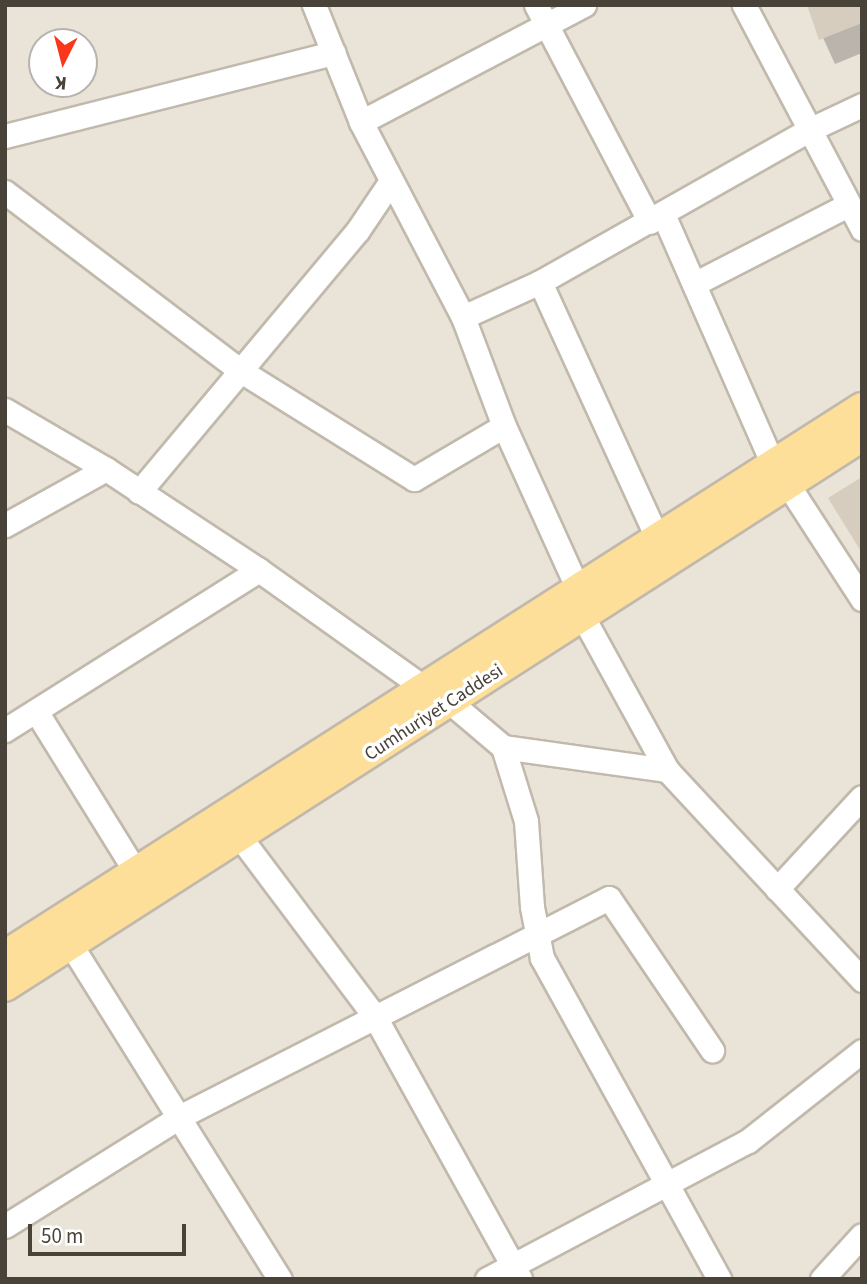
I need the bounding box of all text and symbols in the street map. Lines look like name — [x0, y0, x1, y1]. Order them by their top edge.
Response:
north arrow — [28, 28, 98, 98]
text: K — [54, 68, 68, 96]
street label: Cumhuriyet Caddesi — [360, 660, 508, 766]
scale bar — [32, 1210, 189, 1254]
text: 50 m — [41, 1221, 83, 1251]

